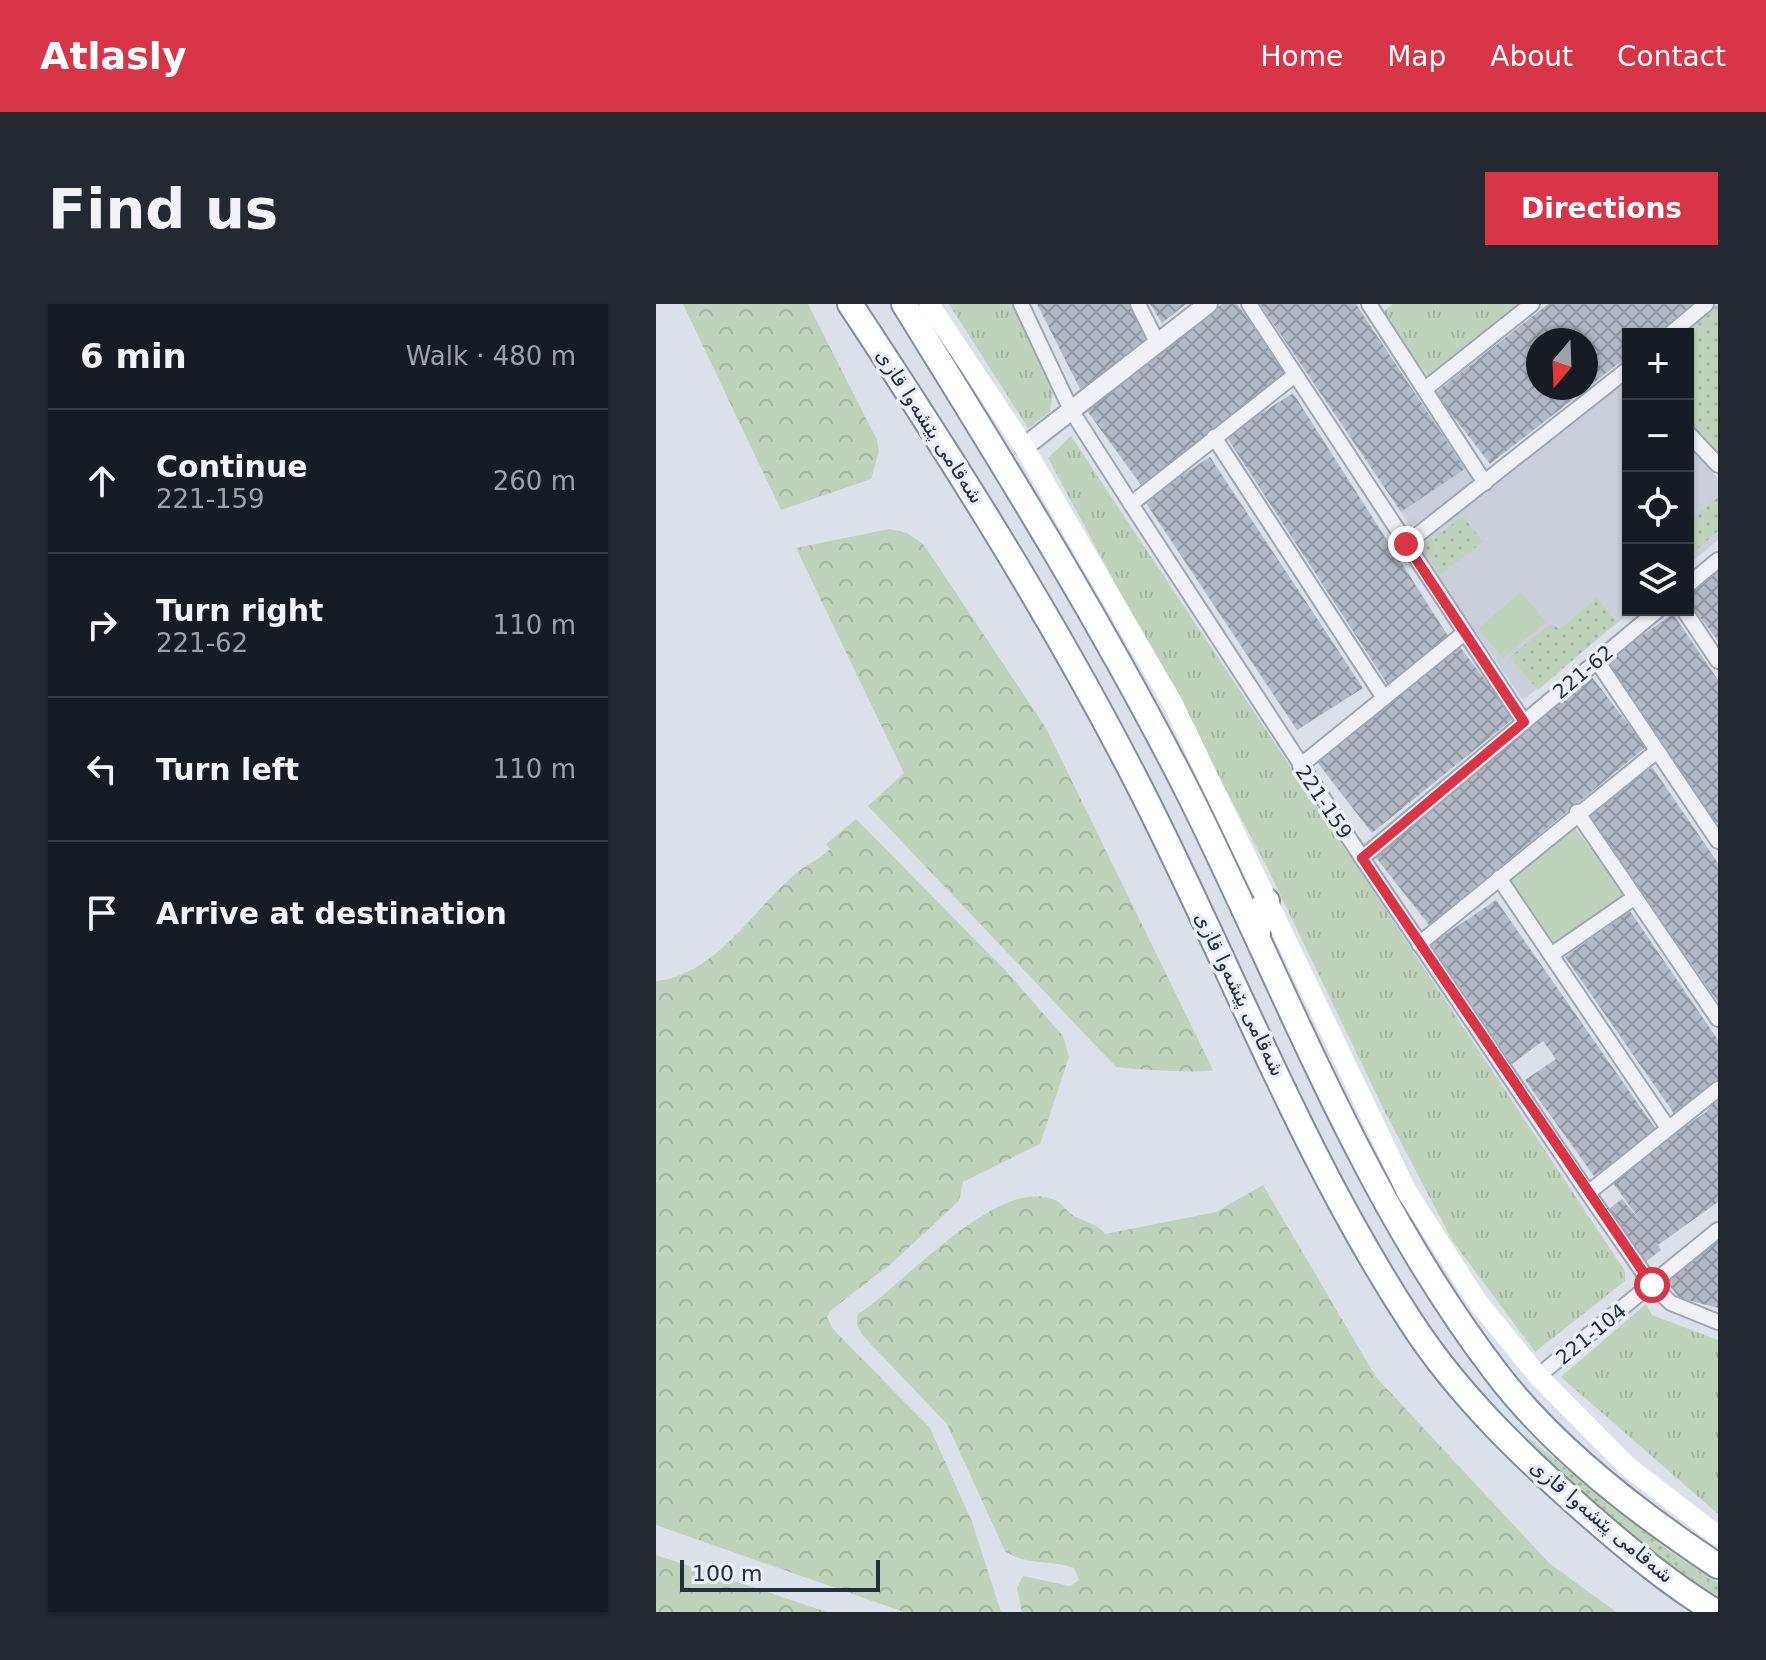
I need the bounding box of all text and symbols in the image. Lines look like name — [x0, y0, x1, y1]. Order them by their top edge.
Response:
text: Atlasly — [40, 34, 187, 78]
text: Home — [1260, 40, 1343, 73]
text: Map — [1387, 40, 1446, 73]
text: About — [1490, 40, 1573, 73]
text: Contact — [1617, 40, 1726, 73]
button: Directions — [1485, 172, 1718, 245]
text: Find us — [48, 176, 278, 241]
north arrow — [1526, 328, 1598, 400]
map controls — [1622, 328, 1694, 616]
button: + — [1622, 328, 1694, 400]
text: 6 min — [80, 336, 187, 376]
text: Walk · 480 m — [406, 341, 576, 371]
street label: شەقامی پێشەوا قازی — [870, 344, 989, 508]
button: − — [1622, 400, 1694, 472]
text: Continue — [156, 449, 308, 484]
icon: ahead — [80, 459, 124, 503]
text: 260 m — [493, 466, 576, 496]
button: locate — [1622, 472, 1694, 544]
text: 221-159 — [156, 484, 265, 514]
route end — [1388, 526, 1424, 562]
button: layers — [1622, 544, 1694, 616]
text: Turn right — [156, 593, 323, 628]
icon: right — [80, 603, 124, 647]
text: 110 m — [493, 610, 576, 640]
text: 221-62 — [156, 628, 248, 658]
street label: 221-62 — [1548, 640, 1618, 704]
icon: left — [80, 747, 124, 791]
text: Turn left — [156, 752, 299, 787]
text: 110 m — [493, 754, 576, 784]
street label: 221-159 — [1291, 761, 1357, 843]
icon: arrive — [80, 891, 124, 935]
text: Arrive at destination — [156, 896, 507, 931]
street label: شەقامی پێشەوا قازی — [1189, 908, 1290, 1080]
route start — [1634, 1267, 1670, 1303]
street label: 221-104 — [1551, 1298, 1631, 1370]
street label: شەقامی پێشەوا قازی — [1525, 1454, 1679, 1589]
scale bar — [680, 1556, 880, 1592]
text: 100 m — [692, 1561, 762, 1586]

